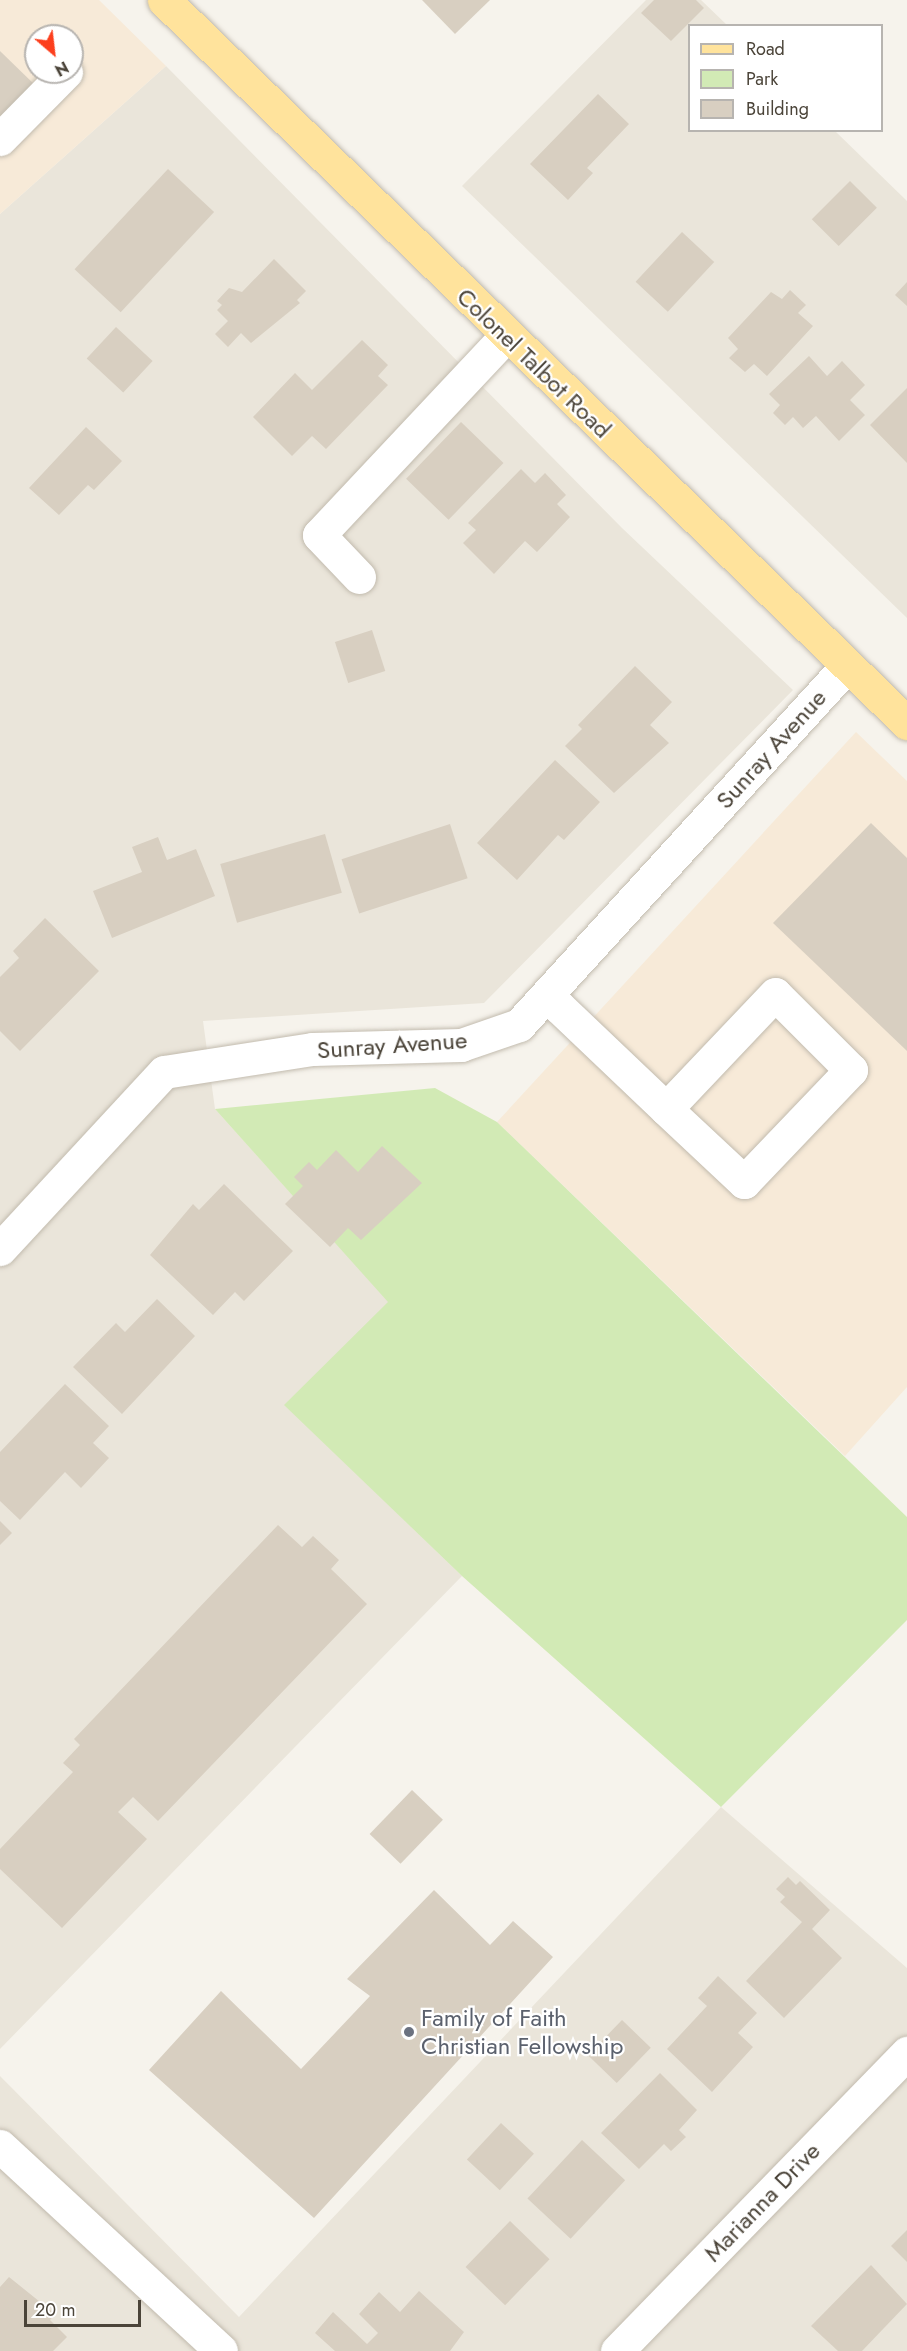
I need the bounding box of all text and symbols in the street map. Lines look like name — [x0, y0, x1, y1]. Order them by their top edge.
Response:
north arrow — [24, 24, 84, 84]
legend — [688, 24, 883, 132]
text: Road — [746, 36, 785, 62]
text: N — [51, 55, 73, 82]
text: Park — [746, 66, 778, 92]
text: Building — [746, 96, 809, 122]
street label: Colonel Talbot Road — [451, 282, 617, 444]
street label: Sunray Avenue — [710, 683, 832, 815]
street label: Sunray Avenue — [316, 1025, 468, 1065]
place label: Family of Faith Christian Fellowship — [421, 2004, 623, 2060]
marker: Family of Faith Christian Fellowship — [402, 2025, 416, 2039]
street label: Marianna Drive — [698, 2137, 826, 2267]
scale bar — [27, 2288, 144, 2326]
text: 20 m — [35, 2297, 75, 2323]

